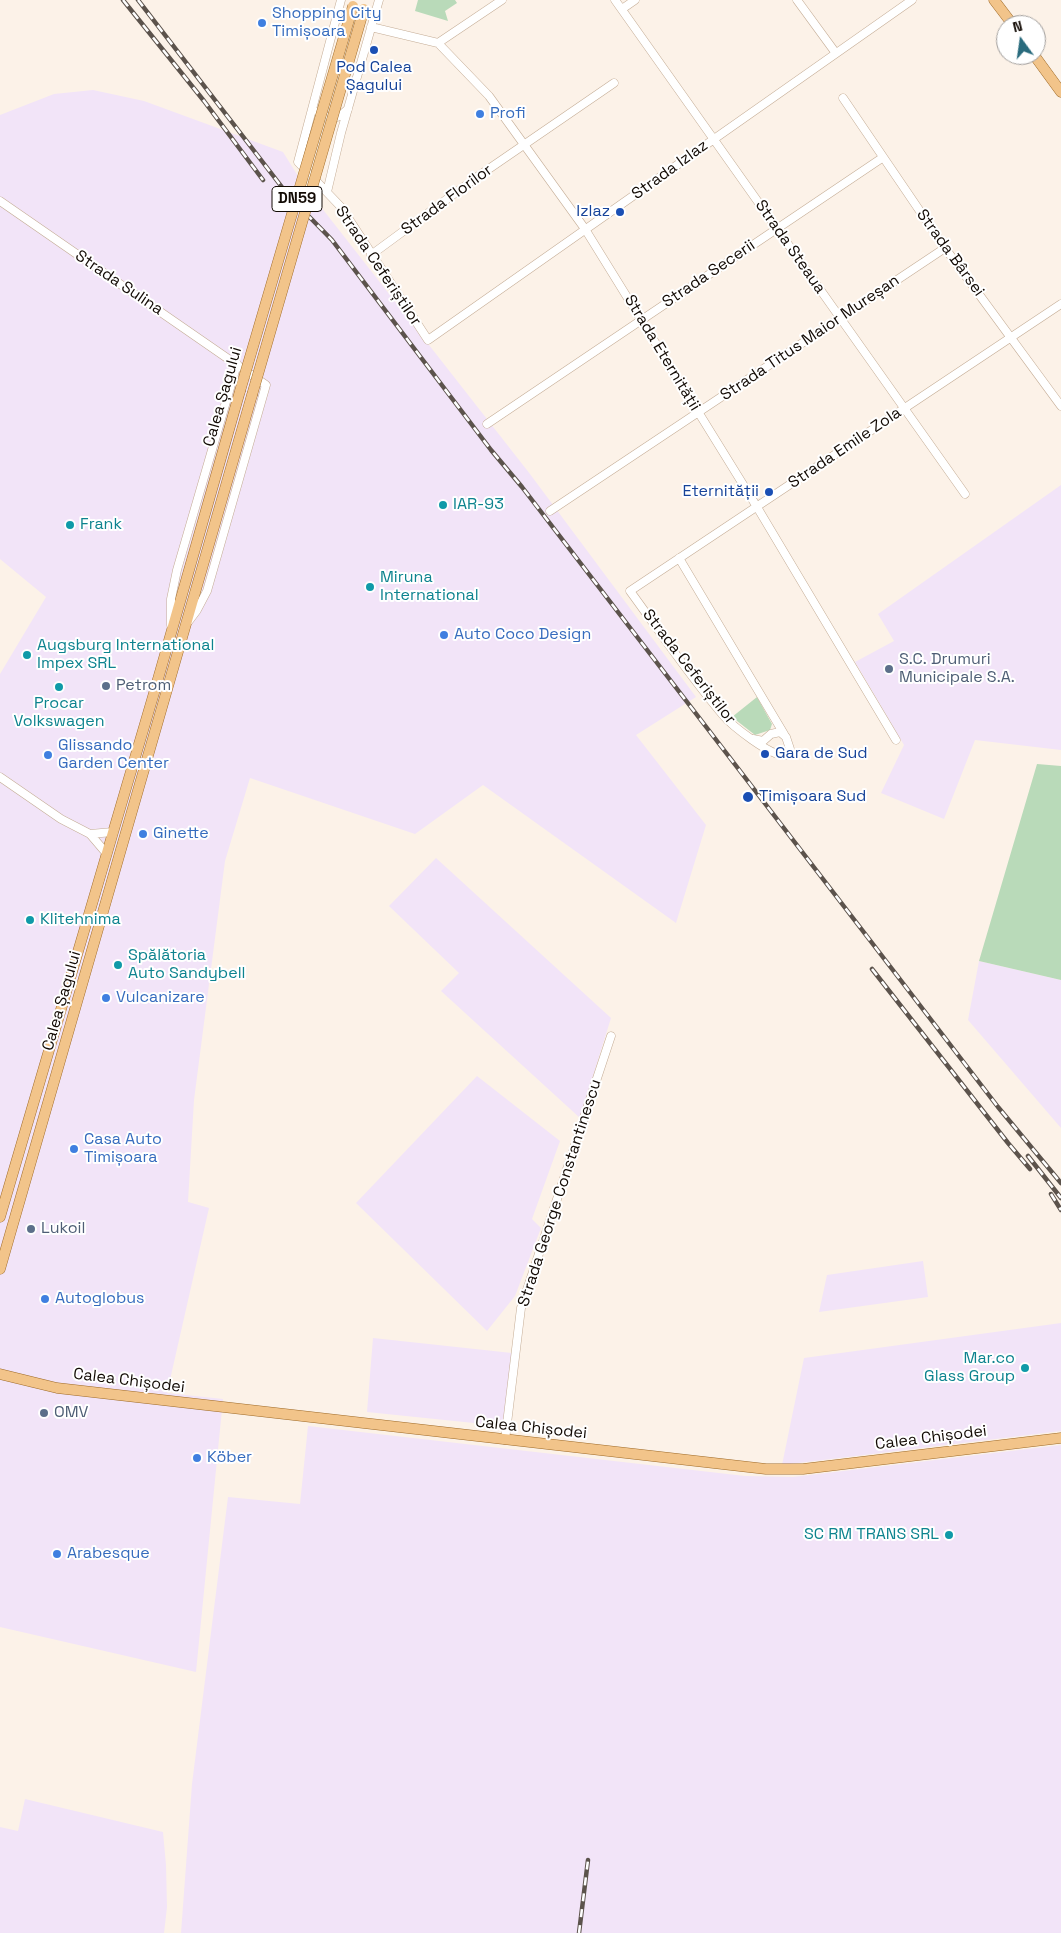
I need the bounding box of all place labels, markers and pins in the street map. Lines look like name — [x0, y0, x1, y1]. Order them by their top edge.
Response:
place label: Shopping City Timișoara — [272, 4, 382, 42]
marker: Shopping City Timișoara — [256, 17, 268, 29]
marker: Pod Calea Șagului — [368, 44, 380, 56]
place label: Pod Calea Șagului — [336, 58, 412, 96]
place label: Profi — [490, 104, 526, 124]
marker: Profi — [474, 108, 486, 120]
place label: Izlaz — [576, 202, 610, 222]
marker: Izlaz — [614, 206, 626, 218]
place label: Eternității — [682, 482, 759, 502]
marker: Eternității — [763, 486, 775, 498]
place label: IAR-93 — [453, 495, 504, 515]
marker: IAR-93 — [437, 499, 449, 511]
place label: Frank — [80, 515, 122, 535]
marker: Frank — [64, 519, 76, 531]
place label: Miruna International — [380, 568, 479, 606]
marker: Miruna International — [364, 581, 376, 593]
place label: Auto Coco Design — [454, 625, 591, 645]
marker: Auto Coco Design — [438, 629, 450, 641]
place label: Augsburg International Impex SRL — [37, 636, 214, 674]
marker: Augsburg International Impex SRL — [21, 649, 33, 661]
place label: S.C. Drumuri Municipale S.A. — [899, 650, 1015, 688]
marker: S.C. Drumuri Municipale S.A. — [883, 663, 895, 675]
place label: Petrom — [116, 676, 171, 696]
marker: Petrom — [100, 680, 112, 692]
marker: Procar Volkswagen — [53, 681, 65, 693]
place label: Procar Volkswagen — [13, 694, 105, 732]
place label: Glissando Garden Center — [58, 736, 169, 774]
place label: Gara de Sud — [775, 744, 868, 764]
marker: Gara de Sud — [759, 748, 771, 760]
marker: Glissando Garden Center — [42, 749, 54, 761]
place label: Timișoara Sud — [759, 787, 866, 807]
marker: Timișoara Sud — [741, 790, 755, 804]
place label: Ginette — [153, 824, 209, 844]
marker: Ginette — [137, 828, 149, 840]
place label: Klitehnima — [40, 910, 121, 930]
marker: Klitehnima — [24, 914, 36, 926]
place label: Spălătoria Auto Sandybell — [128, 946, 245, 984]
marker: Spălătoria Auto Sandybell — [112, 959, 124, 971]
place label: Vulcanizare — [116, 988, 205, 1008]
marker: Vulcanizare — [100, 992, 112, 1004]
place label: Casa Auto Timișoara — [84, 1130, 162, 1168]
marker: Casa Auto Timișoara — [68, 1143, 80, 1155]
place label: Lukoil — [41, 1219, 85, 1239]
marker: Lukoil — [25, 1223, 37, 1235]
place label: Autoglobus — [55, 1289, 144, 1309]
marker: Autoglobus — [39, 1293, 51, 1305]
place label: Mar.co Glass Group — [924, 1349, 1015, 1387]
marker: Mar.co Glass Group — [1019, 1362, 1031, 1374]
place label: OMV — [54, 1403, 88, 1423]
marker: OMV — [38, 1407, 50, 1419]
place label: Köber — [207, 1448, 252, 1468]
marker: Köber — [191, 1452, 203, 1464]
place label: SC RM TRANS SRL — [804, 1525, 939, 1545]
marker: SC RM TRANS SRL — [943, 1529, 955, 1541]
place label: Arabesque — [67, 1544, 150, 1564]
marker: Arabesque — [51, 1548, 63, 1560]

